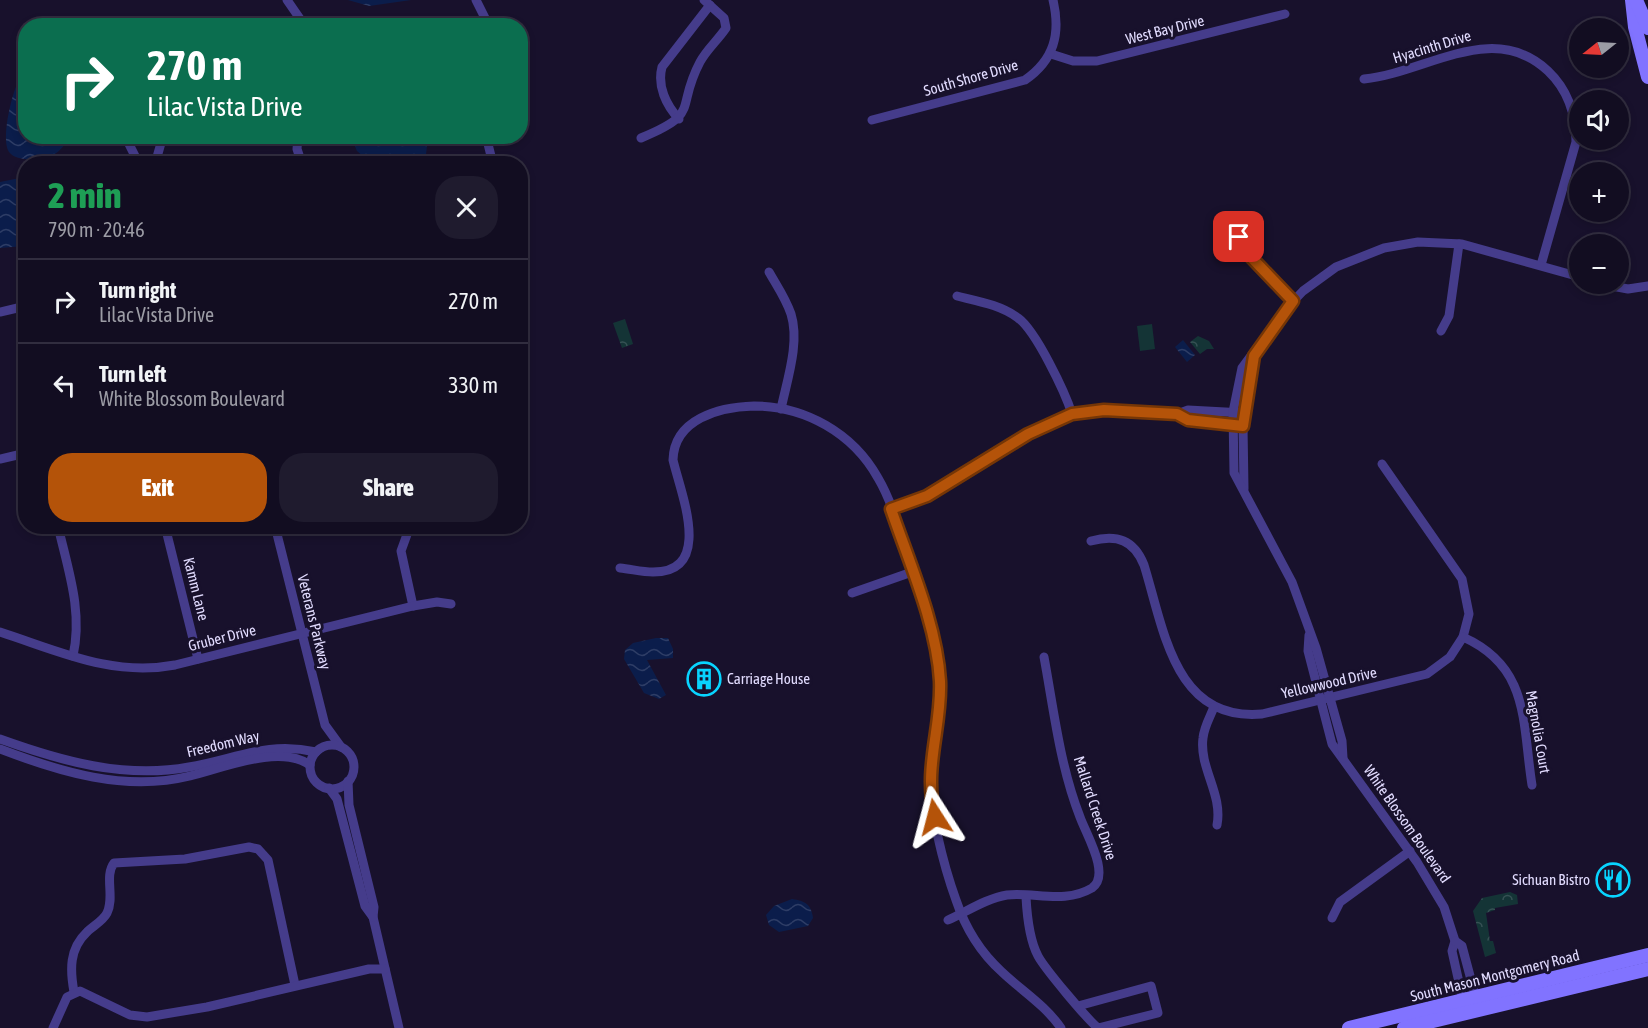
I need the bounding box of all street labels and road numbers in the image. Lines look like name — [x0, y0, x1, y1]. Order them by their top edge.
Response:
street label: West Bay Drive — [1124, 12, 1206, 47]
street label: Hyacinth Drive — [1391, 27, 1473, 66]
street label: South Shore Drive — [922, 56, 1020, 99]
street label: Kamm Lane — [180, 556, 213, 622]
street label: Veterans Parkway — [294, 573, 335, 671]
street label: Gruber Drive — [186, 621, 258, 654]
street label: Yellowwood Drive — [1280, 663, 1378, 702]
street label: Magnolia Court — [1523, 689, 1554, 775]
street label: Freedom Way — [185, 727, 261, 760]
street label: Mallard Creek Drive — [1071, 754, 1120, 862]
street label: White Blossom Boulevard — [1360, 762, 1454, 886]
street label: South Mason Montgomery Road — [1409, 946, 1581, 1005]

